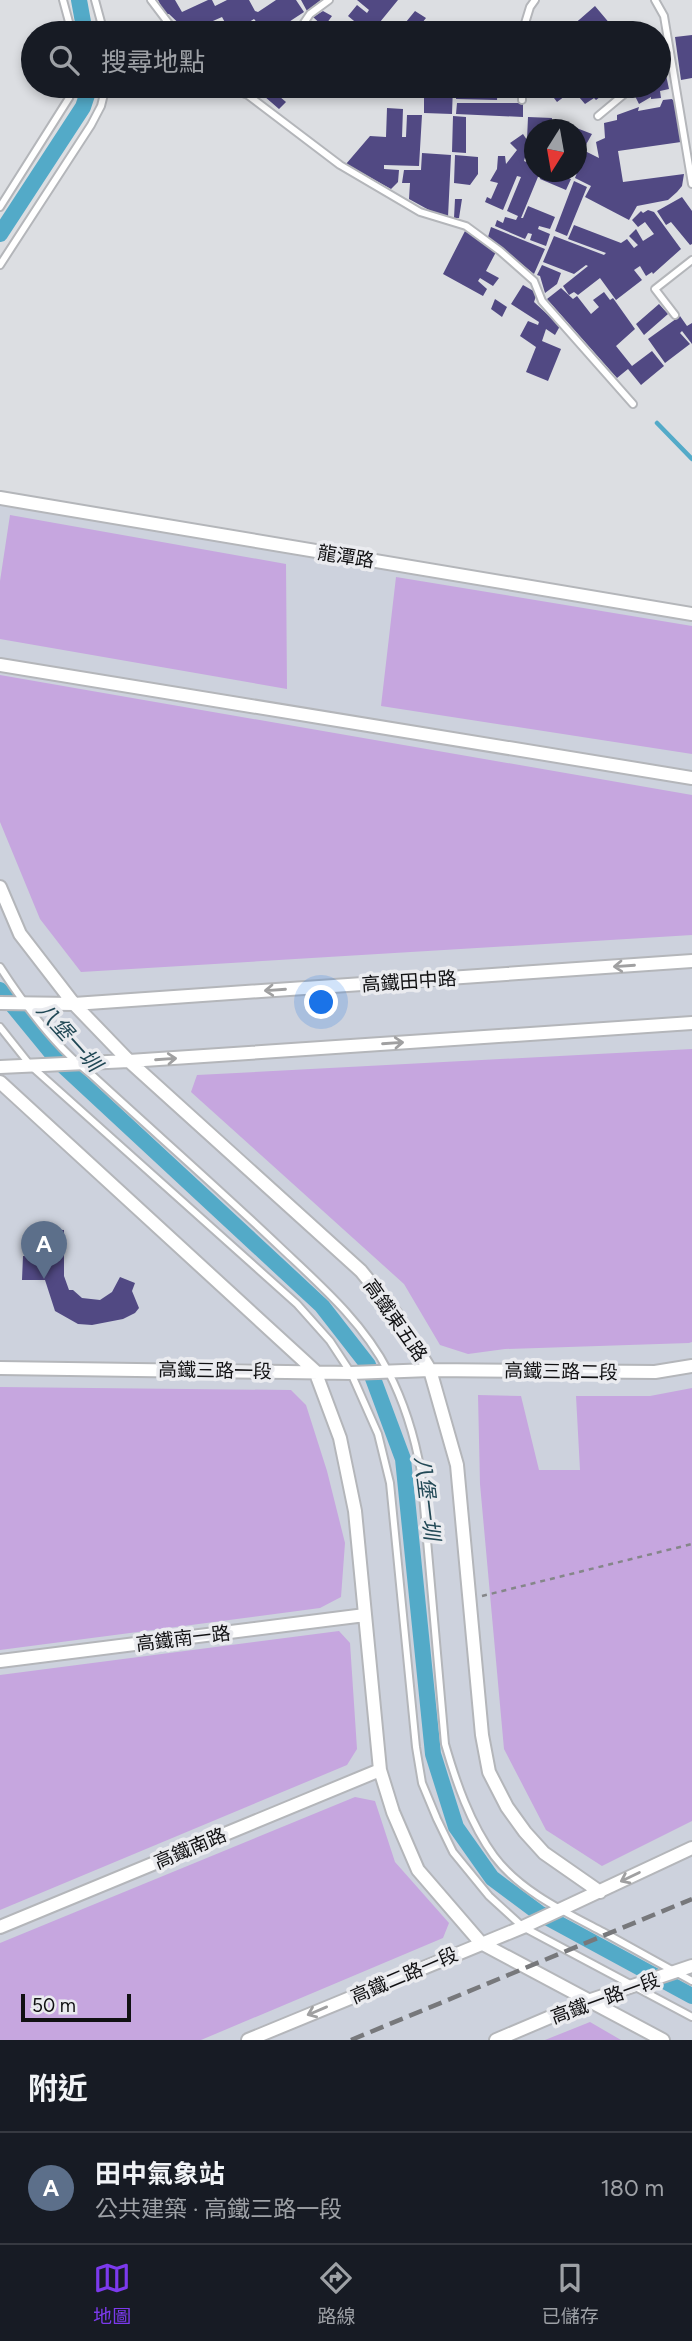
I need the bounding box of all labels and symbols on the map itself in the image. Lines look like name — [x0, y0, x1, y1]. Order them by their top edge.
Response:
north arrow — [524, 119, 587, 182]
street label: 龍潭路 — [316, 541, 376, 572]
one-way arrow — [613, 960, 636, 973]
street label: 高鐵田中路 — [361, 967, 457, 996]
one-way arrow — [264, 984, 287, 997]
your location — [304, 985, 338, 1019]
water label: 八堡一圳 — [32, 997, 109, 1078]
one-way arrow — [381, 1036, 404, 1049]
one-way arrow — [154, 1052, 177, 1065]
pin: A — [21, 1221, 67, 1279]
street label: 高鐵東五路 — [359, 1275, 432, 1366]
street label: 高鐵三路一段 — [158, 1358, 272, 1383]
street label: 高鐵三路二段 — [504, 1359, 618, 1384]
water label: 八堡一圳 — [410, 1455, 445, 1544]
street label: 高鐵南一路 — [135, 1621, 232, 1656]
street label: 高鐵南路 — [151, 1823, 230, 1874]
one-way arrow — [620, 1871, 642, 1884]
street label: 高鐵二路一段 — [347, 1943, 461, 2008]
street label: 高鐵一路一段 — [548, 1968, 663, 2029]
scale bar — [21, 1991, 131, 2023]
one-way arrow — [307, 2006, 328, 2019]

